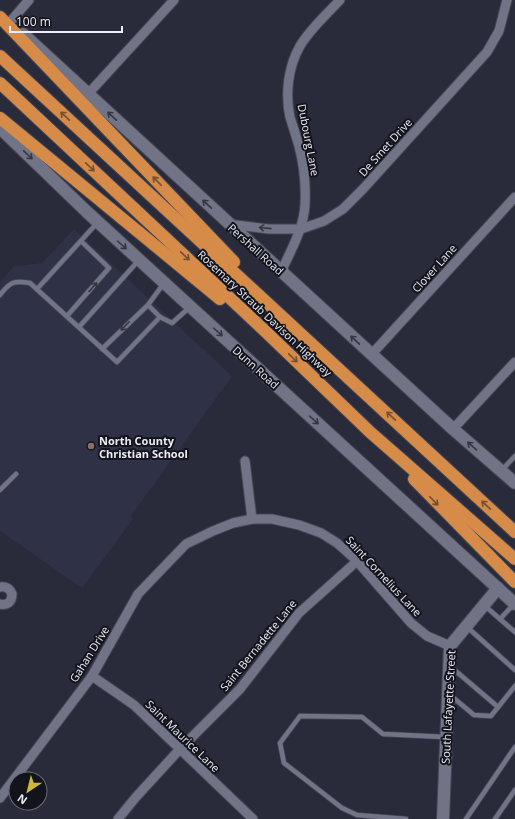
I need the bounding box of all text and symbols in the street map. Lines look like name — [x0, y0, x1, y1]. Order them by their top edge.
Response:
scale bar — [10, 8, 122, 34]
text: 100 m — [16, 13, 51, 30]
street label: Dubourg Lane — [295, 103, 323, 177]
one-way arrow — [59, 111, 70, 120]
one-way arrow — [107, 111, 117, 121]
street label: De Smet Drive — [355, 115, 415, 179]
one-way arrow — [23, 150, 33, 160]
one-way arrow — [85, 162, 95, 172]
one-way arrow — [152, 176, 162, 186]
one-way arrow — [202, 200, 213, 209]
street label: Pershall Road — [225, 220, 287, 278]
one-way arrow — [259, 224, 272, 232]
one-way arrow — [117, 240, 127, 249]
street label: Clover Lane — [408, 241, 460, 295]
street label: Rosemary Straub Davison Highway — [195, 247, 336, 380]
one-way arrow — [180, 251, 190, 260]
one-way arrow — [88, 282, 97, 292]
one-way arrow — [120, 321, 130, 331]
one-way arrow — [213, 328, 223, 337]
one-way arrow — [350, 335, 360, 344]
street label: Dunn Road — [230, 342, 282, 392]
one-way arrow — [288, 353, 298, 362]
one-way arrow — [387, 412, 397, 421]
one-way arrow — [309, 415, 319, 425]
place label: North County Christian School — [99, 433, 188, 461]
marker: North County Christian School — [86, 441, 96, 451]
one-way arrow — [466, 441, 477, 450]
one-way arrow — [430, 496, 439, 506]
one-way arrow — [482, 501, 492, 510]
street label: Saint Cornelius Lane — [343, 533, 425, 619]
street label: Saint Bernadette Lane — [216, 596, 300, 694]
street label: Gahan Drive — [66, 623, 112, 685]
street label: South Lafayette Street — [438, 650, 458, 764]
street label: Saint Maurice Lane — [143, 697, 223, 775]
north arrow — [8, 771, 48, 811]
text: N — [14, 791, 30, 808]

